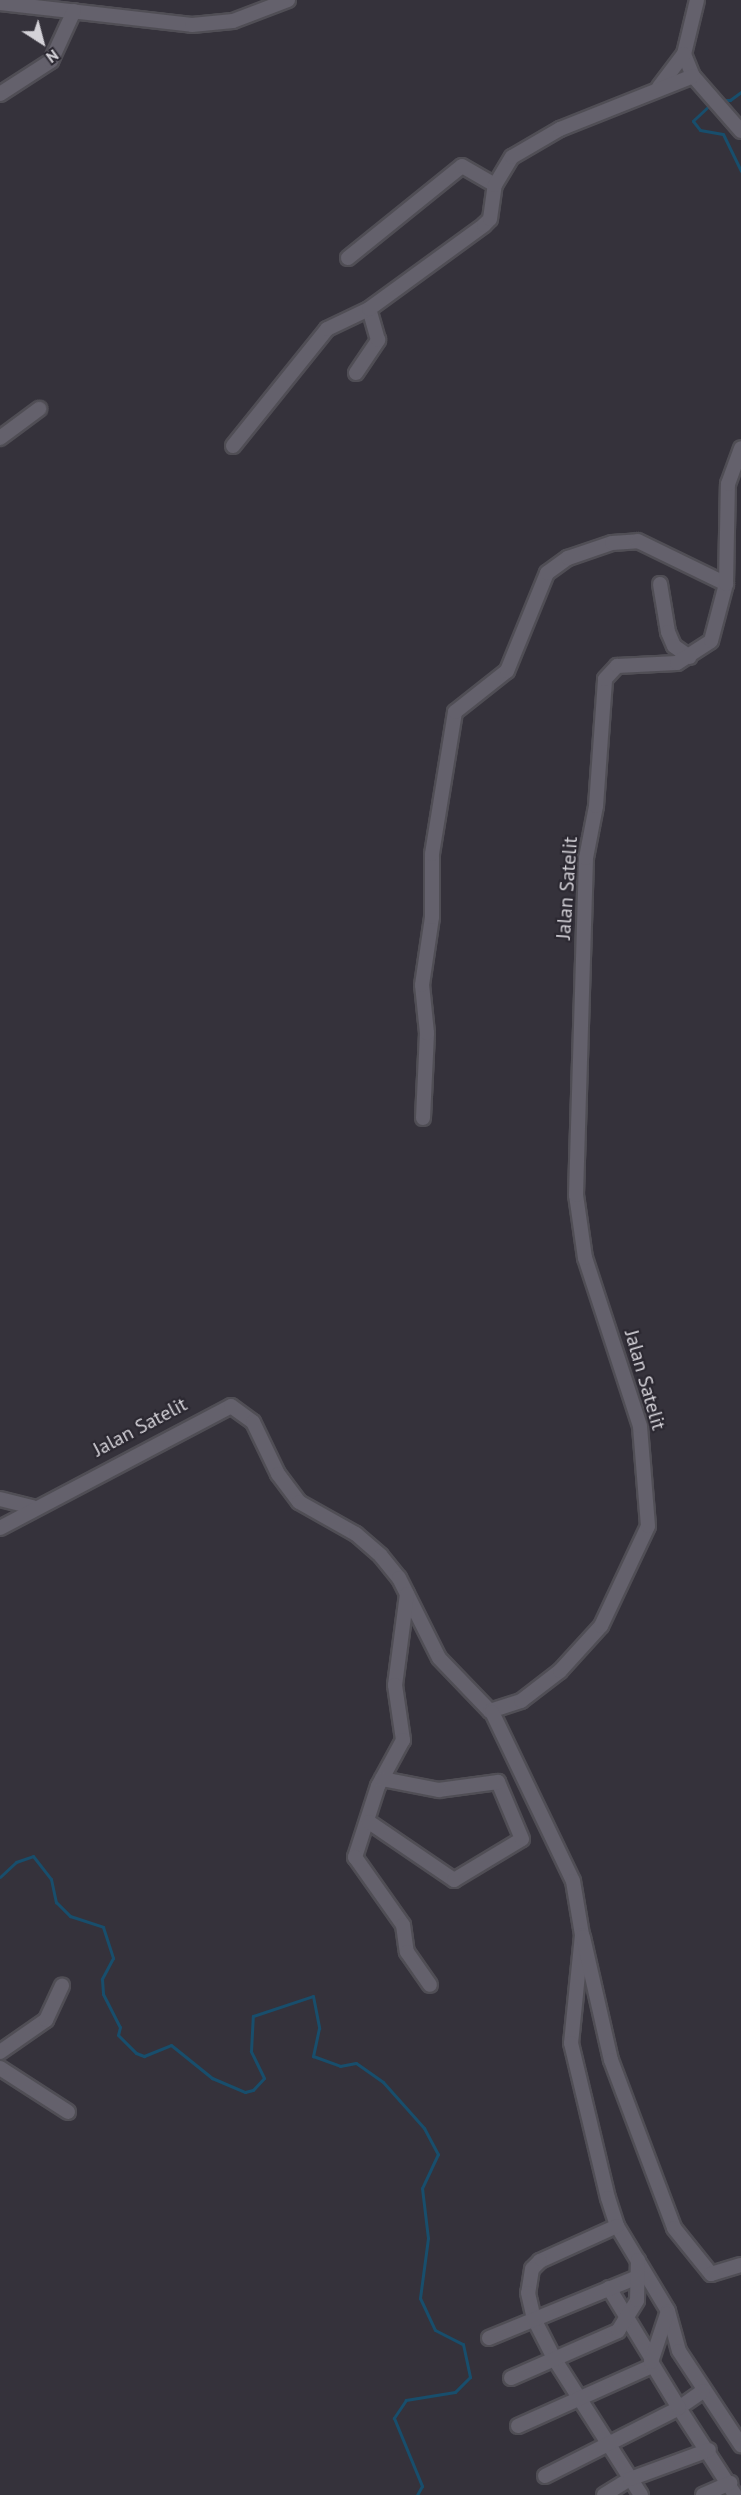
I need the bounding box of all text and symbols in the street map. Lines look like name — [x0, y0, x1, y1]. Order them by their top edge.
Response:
north arrow — [12, 12, 72, 72]
text: N — [42, 45, 63, 68]
street label: Jalan Satelit — [551, 836, 583, 940]
street label: Jalan Satelit — [619, 1327, 671, 1433]
street label: Jalan Satelit — [89, 1392, 191, 1462]

